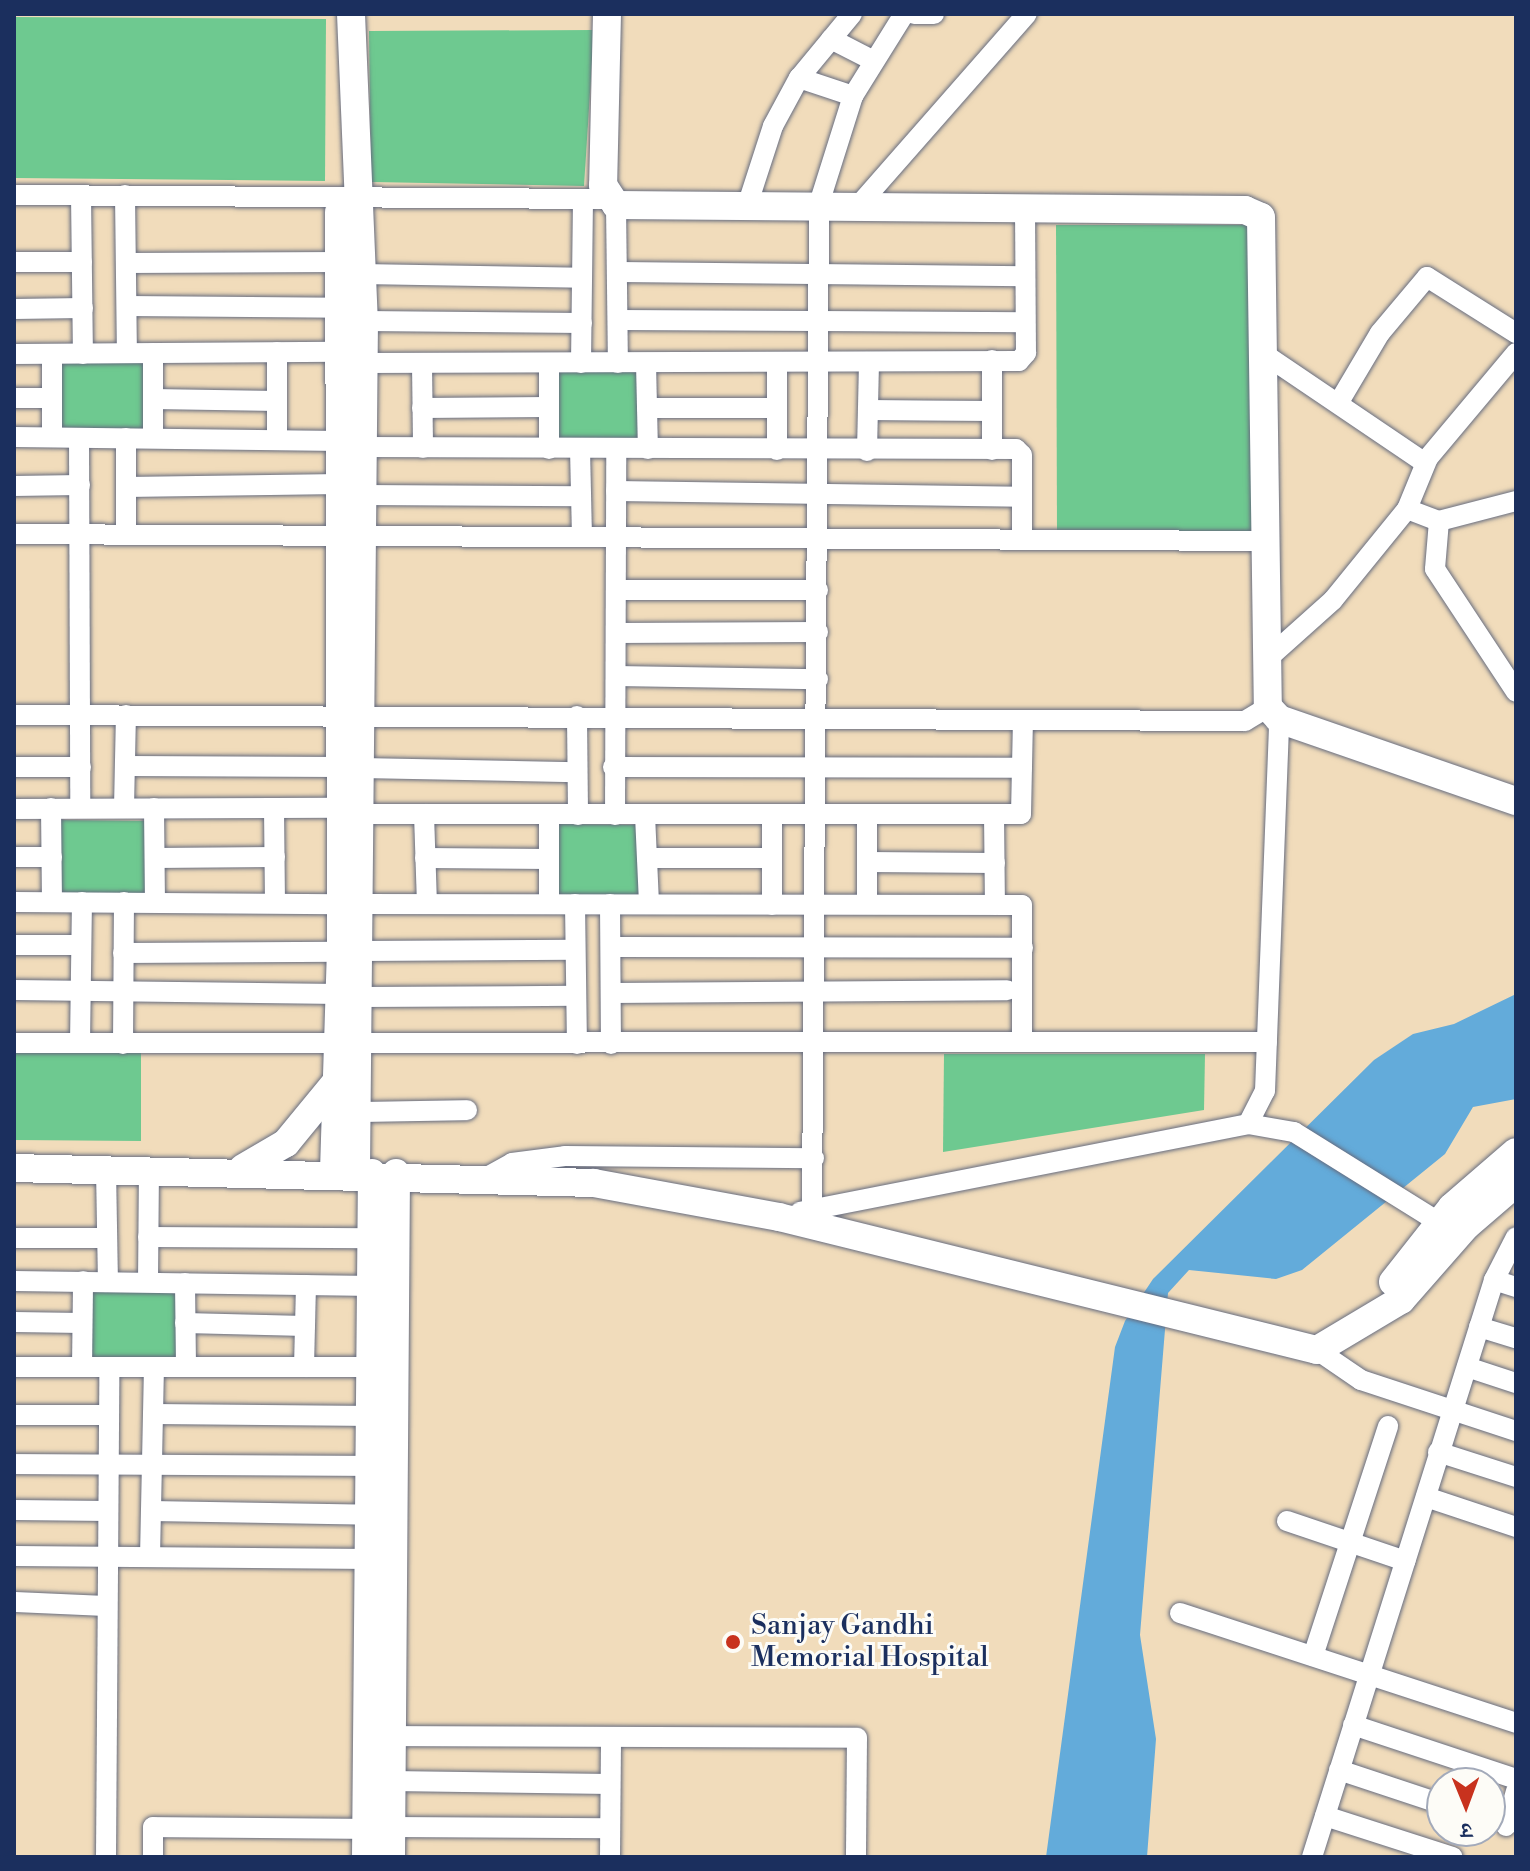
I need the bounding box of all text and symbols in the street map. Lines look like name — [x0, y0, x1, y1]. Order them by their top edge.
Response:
place label: Sanjay Gandhi Memorial Hospital — [751, 1609, 989, 1675]
marker: Sanjay Gandhi Memorial Hospital — [722, 1631, 744, 1653]
north arrow — [1426, 1767, 1506, 1847]
text: उ — [1461, 1816, 1472, 1843]

